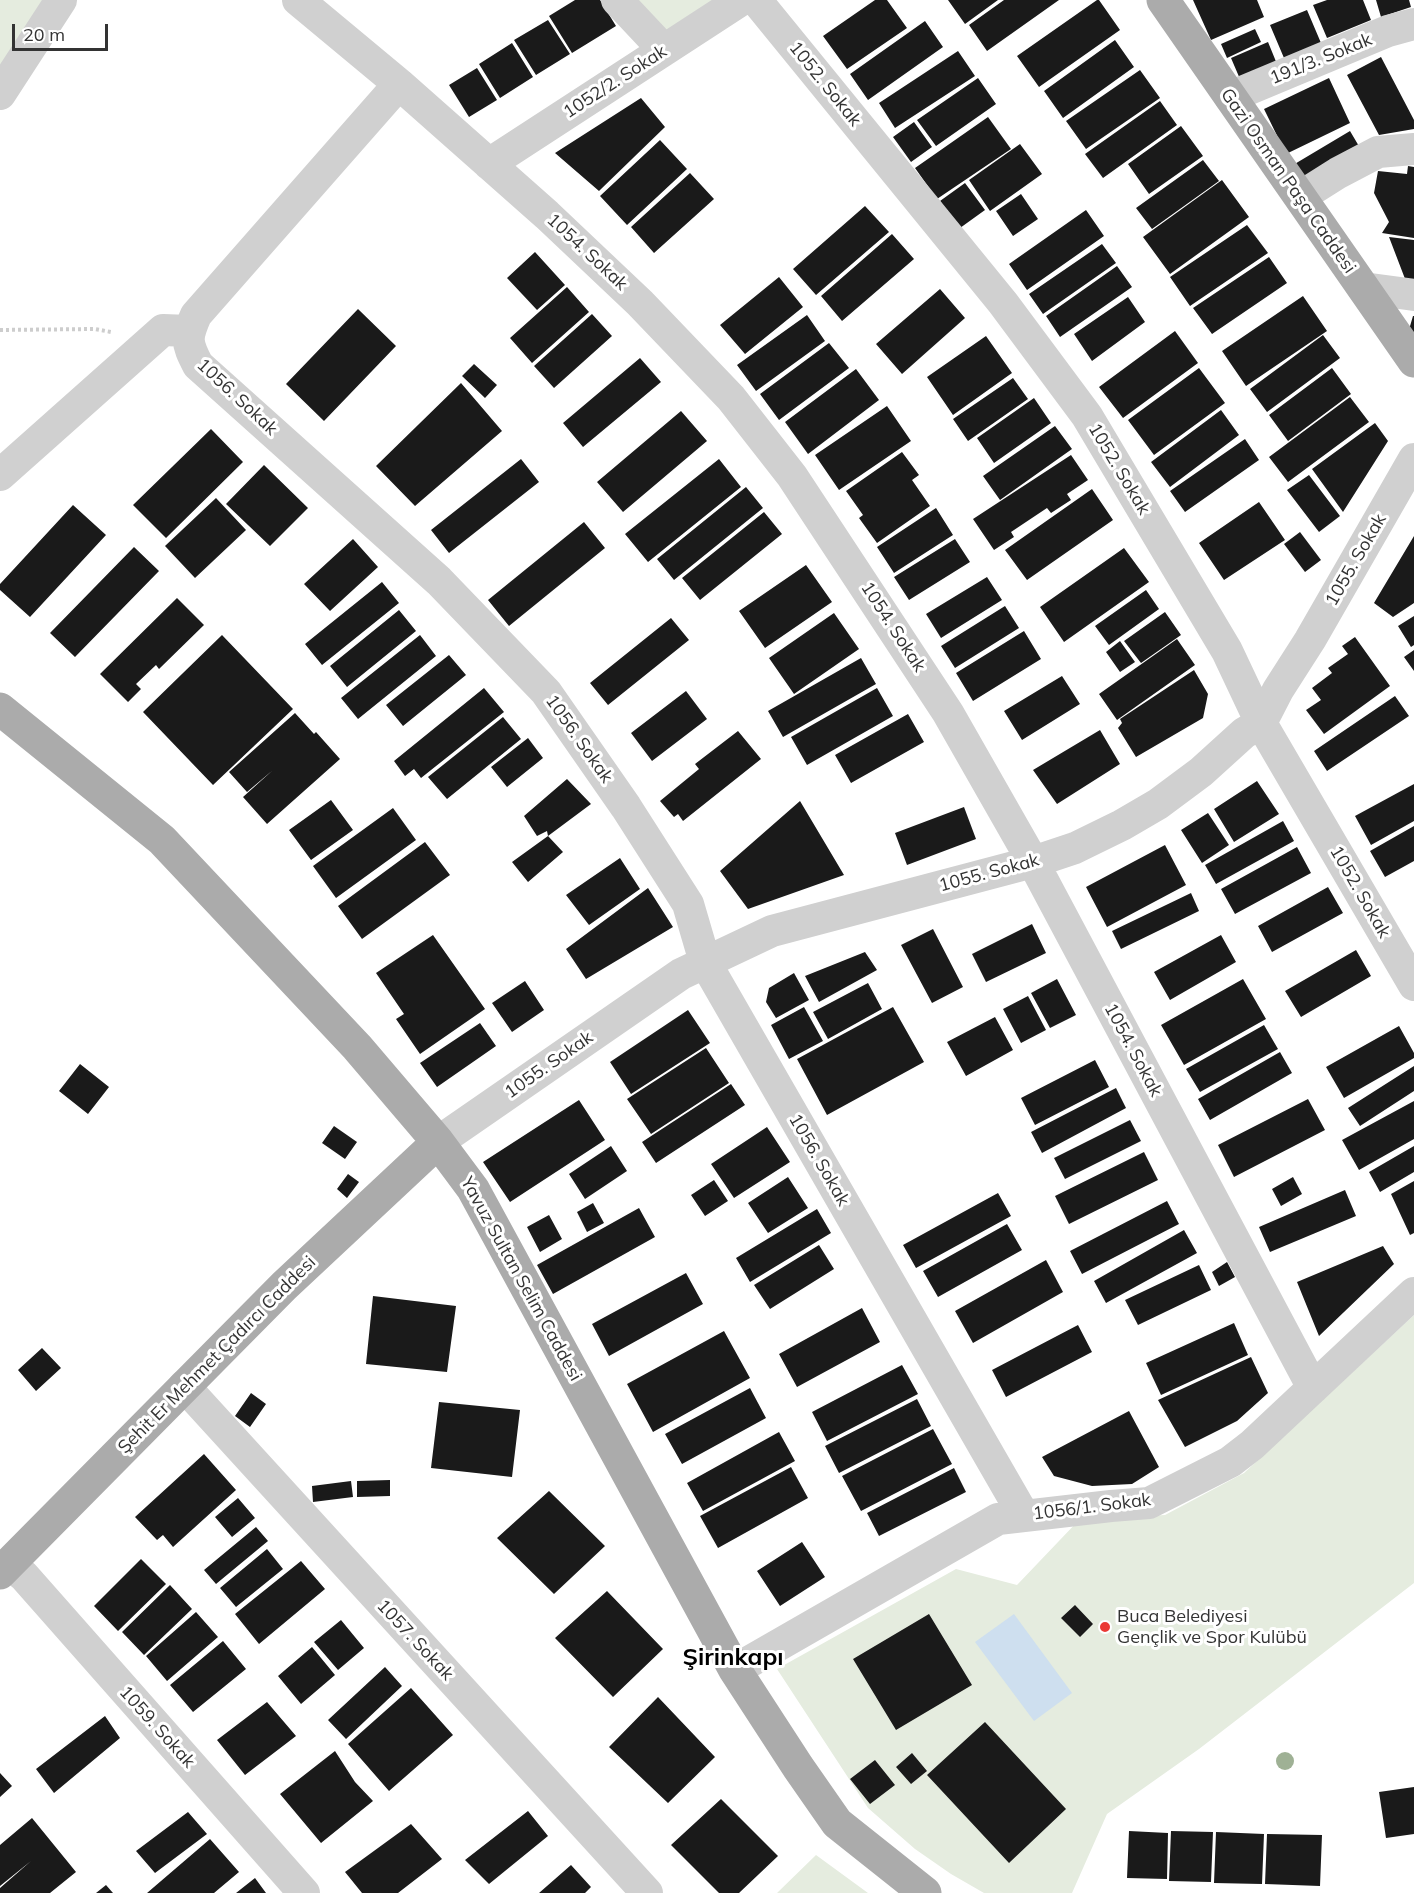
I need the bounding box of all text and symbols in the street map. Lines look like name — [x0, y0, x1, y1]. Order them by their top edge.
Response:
scale bar — [15, 12, 111, 50]
text: 20 m — [23, 23, 65, 46]
street label: 191/3. Sokak — [1267, 29, 1375, 89]
street label: 1052. Sokak — [784, 37, 866, 131]
street label: 1052/2. Sokak — [559, 41, 671, 123]
street label: Gazi Osman Paşa Caddesi — [1216, 84, 1360, 278]
street label: 1054. Sokak — [542, 209, 632, 295]
street label: 1056. Sokak — [192, 354, 282, 440]
street label: 1052. Sokak — [1083, 419, 1155, 519]
street label: 1055. Sokak — [1321, 510, 1391, 610]
street label: 1054. Sokak — [856, 578, 930, 676]
street label: 1056. Sokak — [541, 691, 617, 787]
street label: 1052. Sokak — [1325, 842, 1395, 942]
street label: 1055. Sokak — [937, 849, 1041, 897]
street label: 1054. Sokak — [1099, 1000, 1167, 1100]
street label: 1055. Sokak — [501, 1027, 597, 1103]
street label: 1056. Sokak — [784, 1110, 854, 1210]
street label: Yavuz Sultan Selim Caddesi — [456, 1173, 586, 1385]
street label: Şehit Er Mehmet Çadırcı Caddesi — [114, 1252, 320, 1458]
street label: 1056/1. Sokak — [1032, 1489, 1152, 1525]
street label: 1057. Sokak — [372, 1595, 458, 1685]
place label: Buca Belediyesi Gençlik ve Spor Kulübü — [1117, 1606, 1307, 1648]
marker: Buca Belediyesi Gençlik ve Spor Kulübü — [1098, 1620, 1112, 1634]
district label: Şirinkapı — [682, 1644, 784, 1672]
street label: 1059. Sokak — [115, 1682, 199, 1772]

